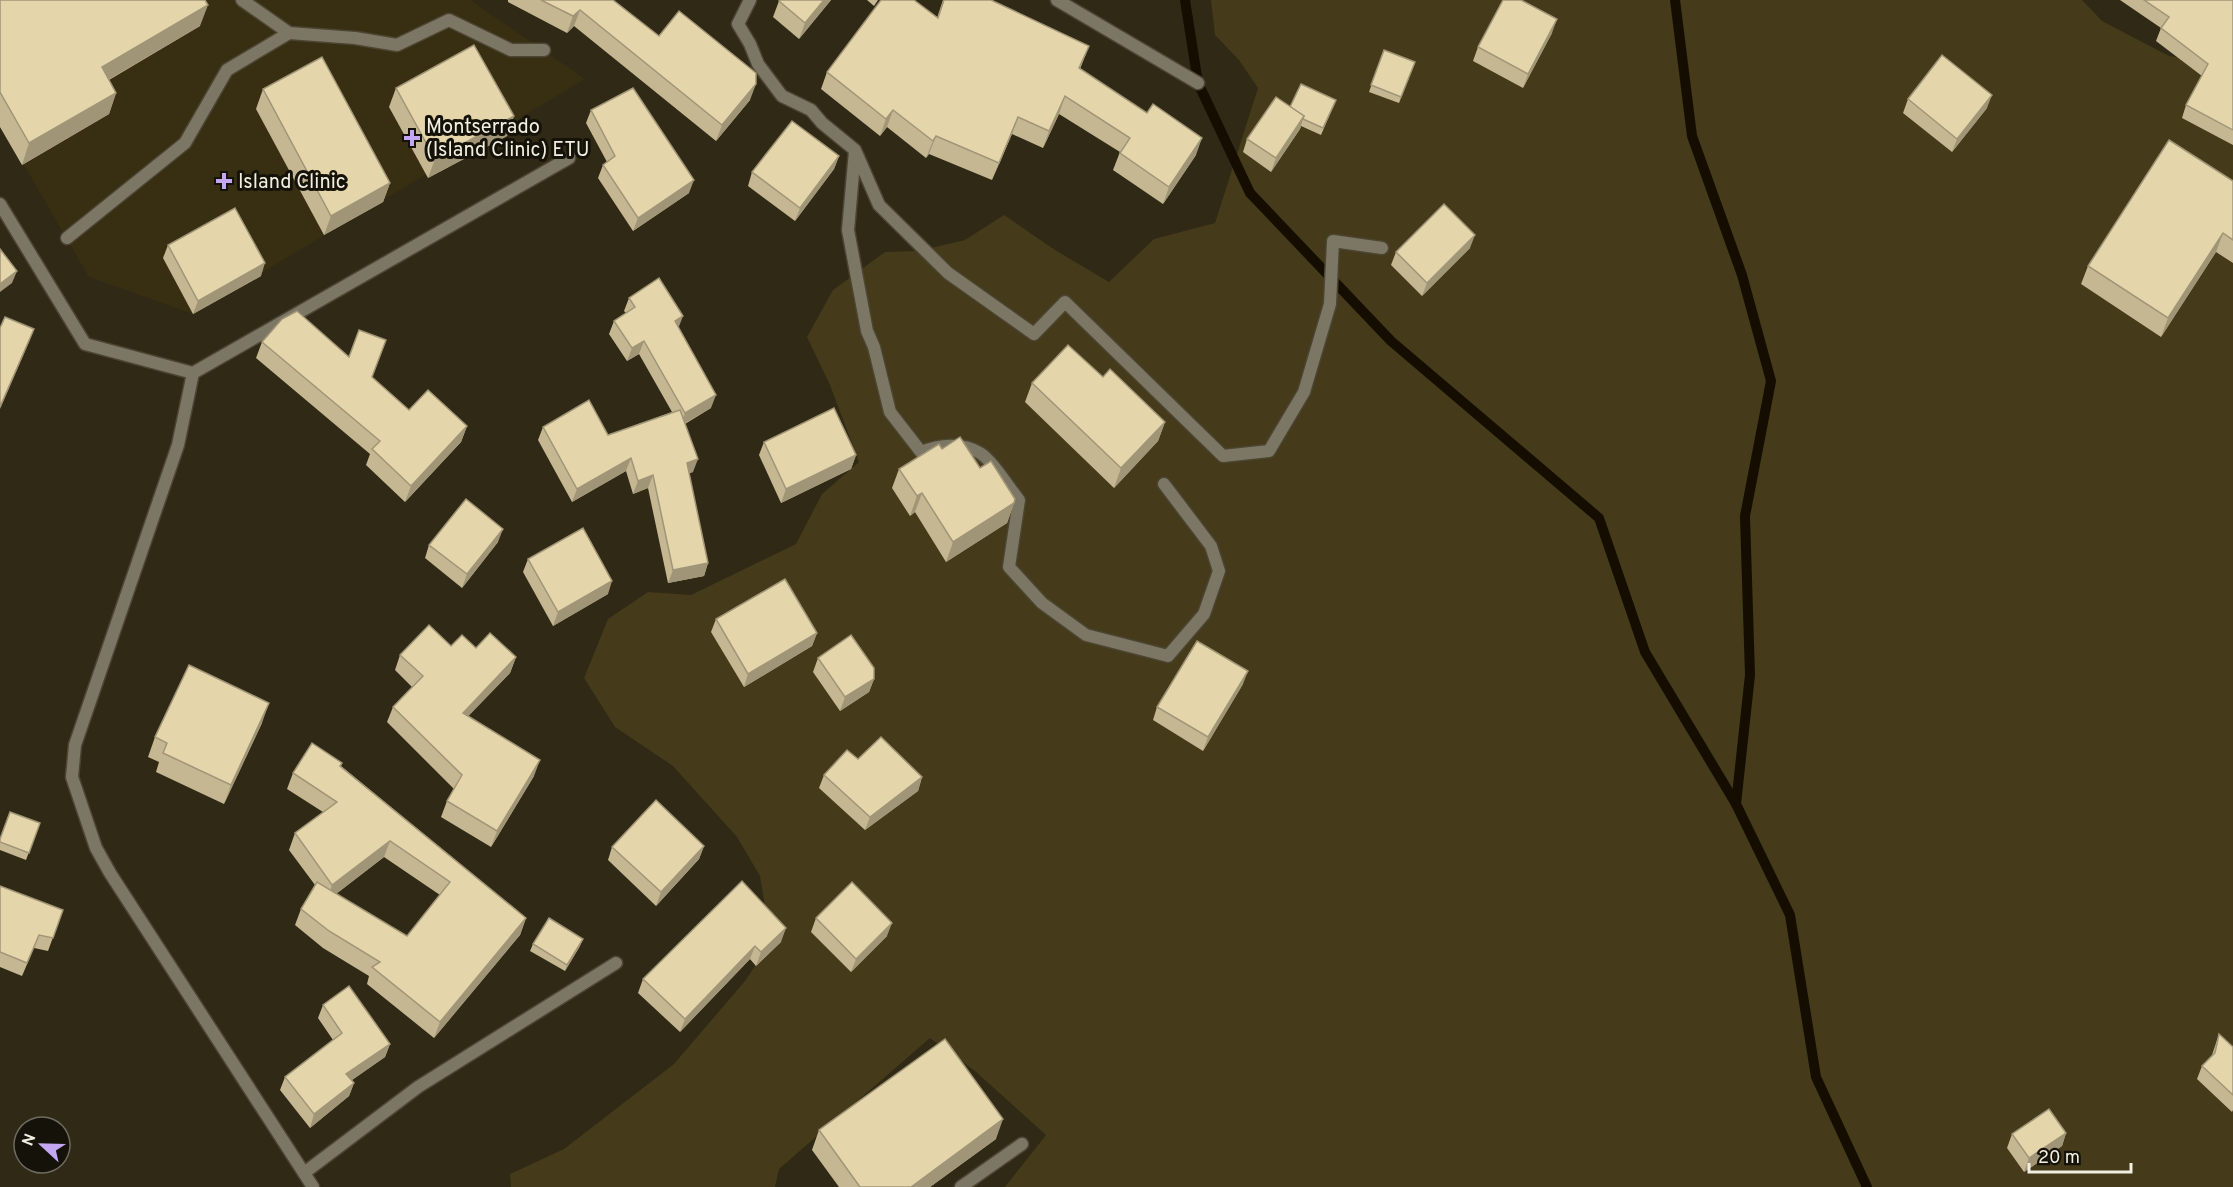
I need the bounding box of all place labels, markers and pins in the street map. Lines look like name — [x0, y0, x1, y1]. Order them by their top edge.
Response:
place label: Montserrado (Island Clinic) ETU — [426, 115, 590, 164]
marker: Montserrado (Island Clinic) ETU — [403, 129, 421, 147]
place label: Island Clinic — [238, 170, 346, 196]
marker: Island Clinic — [215, 172, 233, 190]

